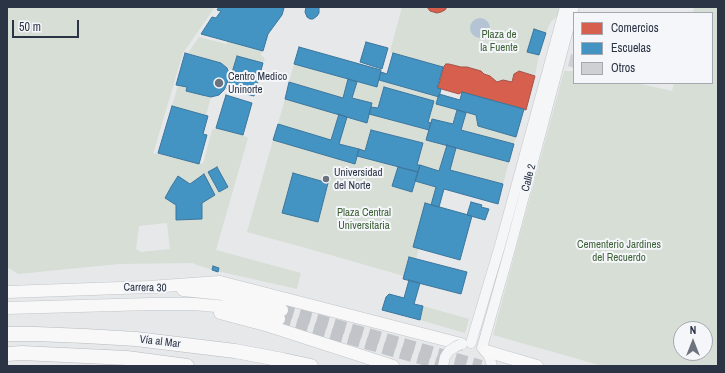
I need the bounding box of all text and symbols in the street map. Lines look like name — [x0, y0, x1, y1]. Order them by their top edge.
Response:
scale bar — [14, 12, 81, 38]
legend — [573, 12, 713, 84]
text: 50 m — [19, 19, 41, 35]
text: Comercios — [611, 20, 659, 36]
park label: Plaza de la Fuente — [480, 28, 518, 54]
text: Escuelas — [611, 40, 651, 56]
text: Otros — [611, 60, 635, 76]
place label: Centro Medico Uninorte — [228, 70, 287, 96]
marker: Centro Medico Uninorte — [213, 77, 225, 89]
street label: Calle 2 — [519, 163, 539, 193]
place label: Universidad del Norte — [334, 166, 383, 192]
marker: Universidad del Norte — [321, 174, 331, 184]
park label: Plaza Central Universitaria — [337, 206, 391, 232]
park label: Cementerio Jardines del Recuerdo — [577, 238, 661, 264]
street label: Carrera 30 — [123, 281, 167, 295]
north arrow — [673, 321, 713, 361]
text: N — [690, 323, 696, 337]
street label: Vía al Mar — [139, 333, 181, 351]

